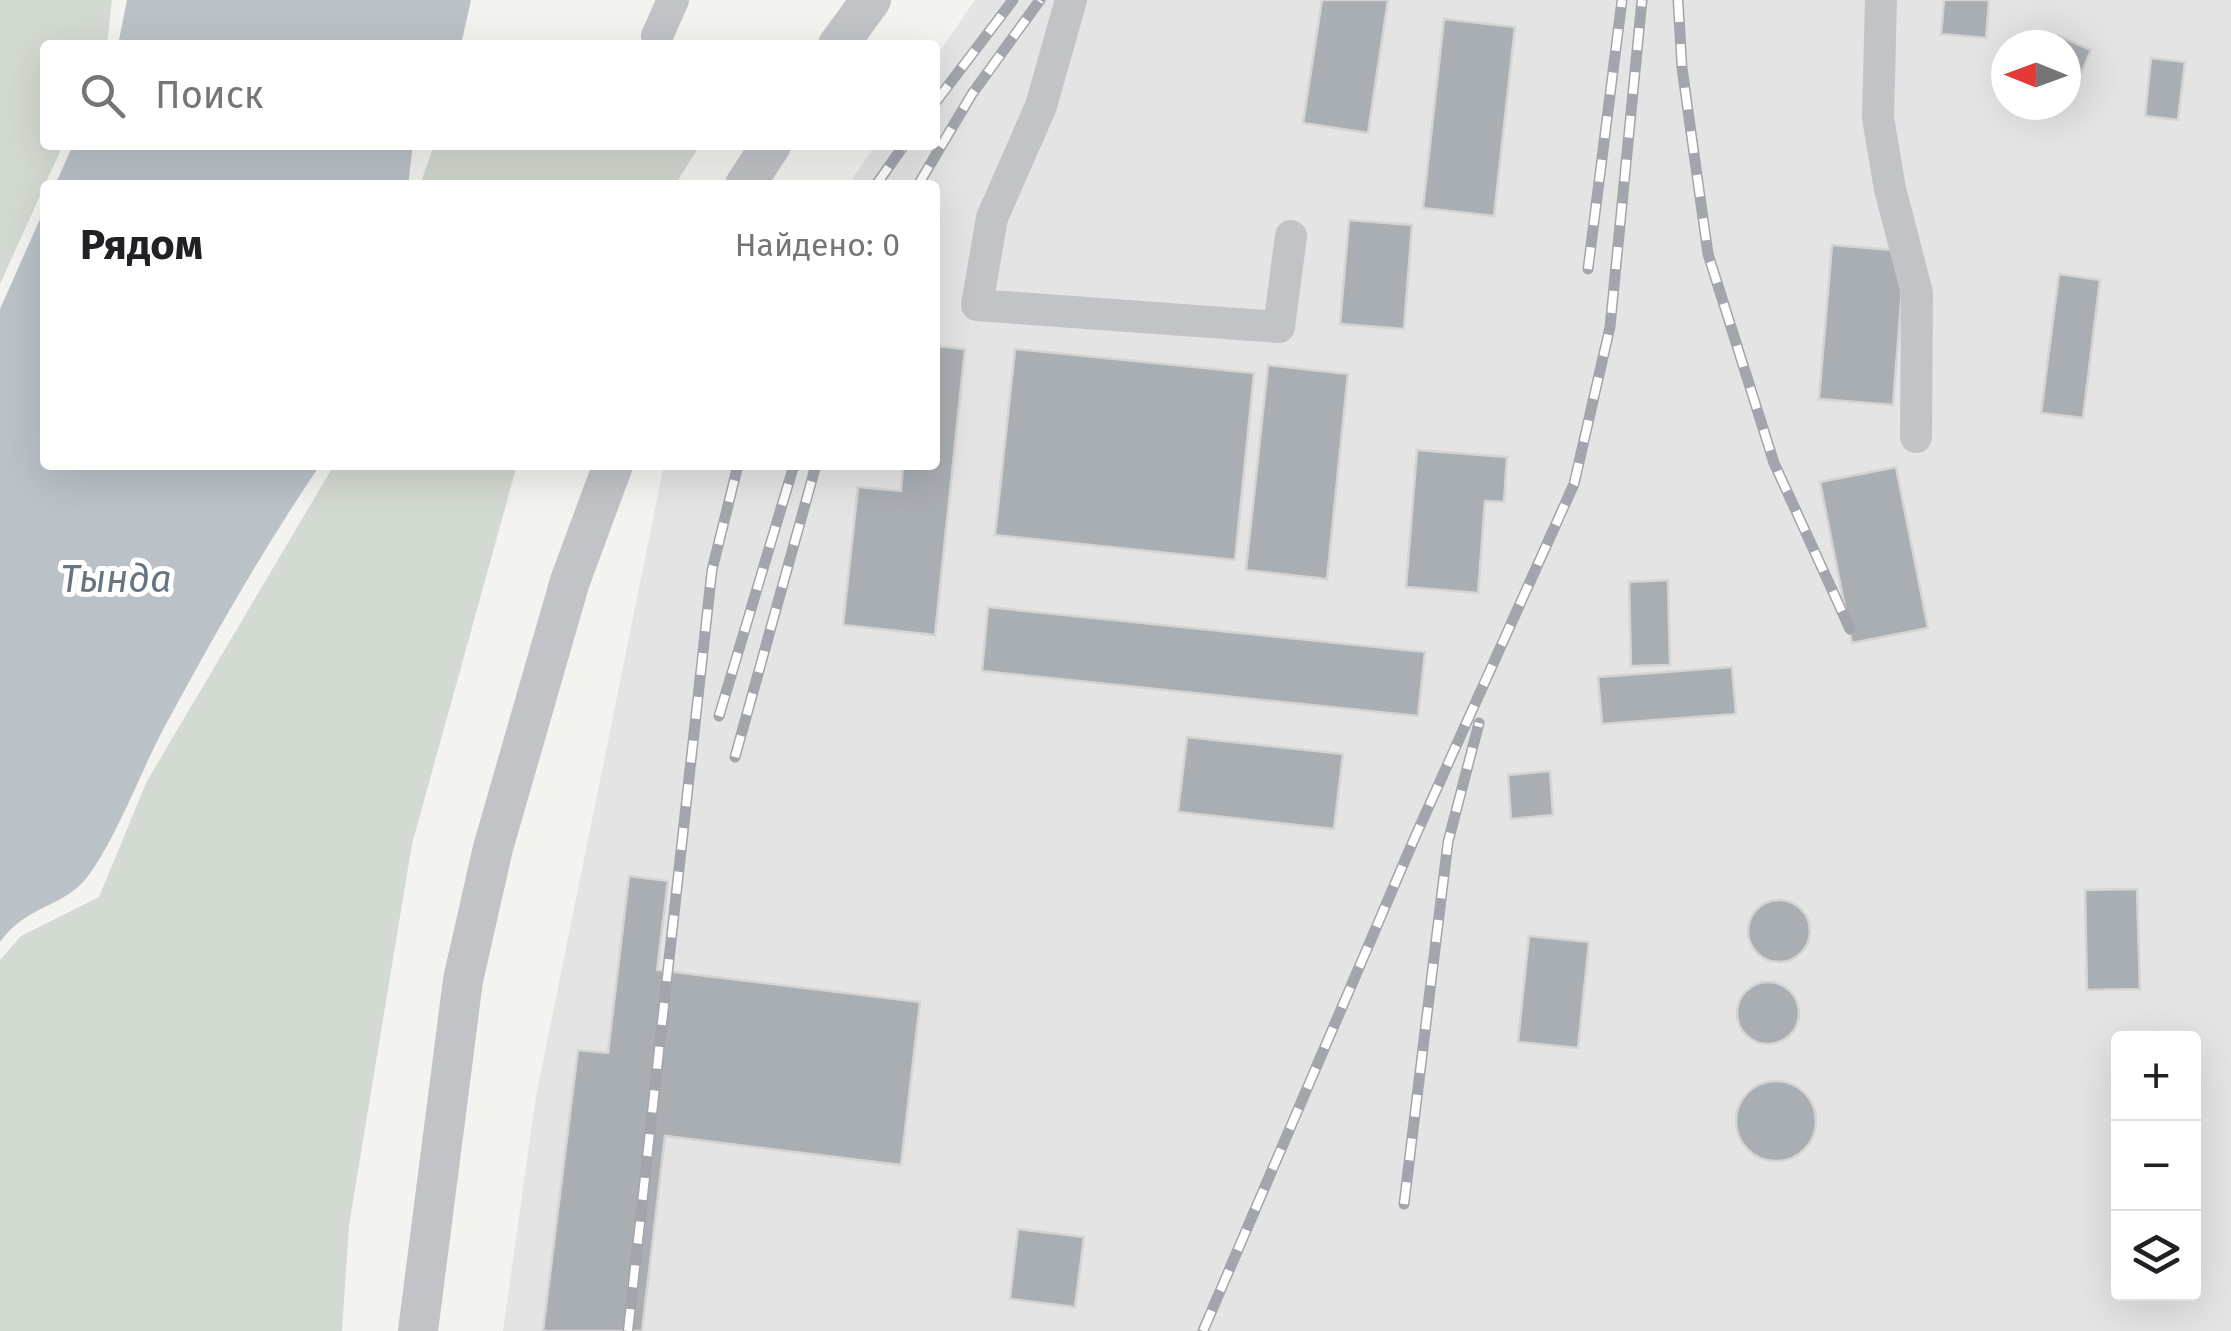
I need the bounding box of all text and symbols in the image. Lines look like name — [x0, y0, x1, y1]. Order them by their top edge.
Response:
north arrow — [1991, 30, 2081, 120]
search box — [40, 40, 940, 150]
icon: search — [75, 68, 130, 123]
text: Поиск — [155, 72, 264, 118]
text: Рядом — [80, 220, 203, 270]
text: Найдено: 0 — [735, 226, 900, 264]
water label: Тында — [60, 556, 172, 602]
map controls — [2111, 1031, 2201, 1301]
button: + — [2111, 1031, 2201, 1121]
button: − — [2111, 1121, 2201, 1211]
button: layers — [2111, 1211, 2201, 1301]

